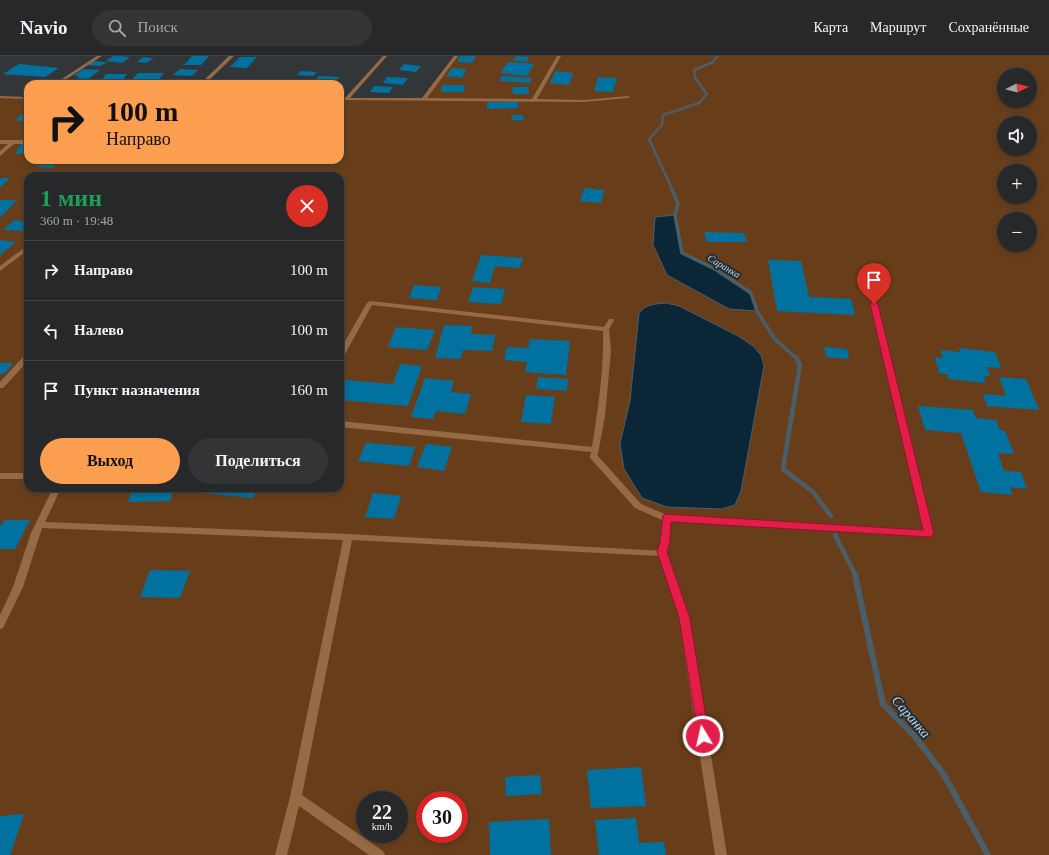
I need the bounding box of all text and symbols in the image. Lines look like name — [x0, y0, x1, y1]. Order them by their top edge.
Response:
search box — [92, 10, 372, 46]
text: Navio — [20, 17, 68, 38]
icon: search — [106, 17, 128, 39]
text: Поиск — [138, 19, 178, 35]
text: Карта — [813, 20, 848, 35]
text: Маршрут — [870, 20, 926, 35]
text: Сохранённые — [948, 20, 1029, 35]
north arrow — [997, 68, 1037, 108]
map controls — [997, 68, 1037, 252]
icon: right — [40, 96, 92, 148]
text: 100 m — [106, 96, 178, 127]
button: sound — [997, 116, 1037, 156]
text: Направо — [106, 129, 171, 149]
button: + — [997, 164, 1037, 204]
text: 1 мин — [40, 185, 102, 211]
button: close — [286, 185, 328, 227]
button: − — [997, 212, 1037, 252]
text: 360 m · 19:48 — [40, 213, 113, 228]
water label: Саранка — [706, 252, 742, 280]
icon: right — [40, 260, 62, 282]
text: Направо — [74, 262, 133, 278]
text: 100 m — [290, 262, 328, 278]
pin — [857, 263, 891, 304]
icon: arrive — [863, 269, 885, 291]
icon: left — [40, 320, 62, 342]
text: Налево — [74, 322, 124, 338]
text: 100 m — [290, 322, 328, 338]
icon: arrive — [40, 380, 62, 402]
text: Пункт назначения — [74, 382, 200, 398]
text: 160 m — [290, 382, 328, 398]
button: Выход — [40, 438, 180, 484]
button: Поделиться — [188, 438, 328, 484]
water label: Саранка — [889, 693, 933, 741]
position arrow — [682, 715, 724, 757]
speed limit sign: 30 — [416, 791, 468, 843]
text: 22 — [372, 801, 392, 823]
text: km/h — [372, 821, 392, 832]

